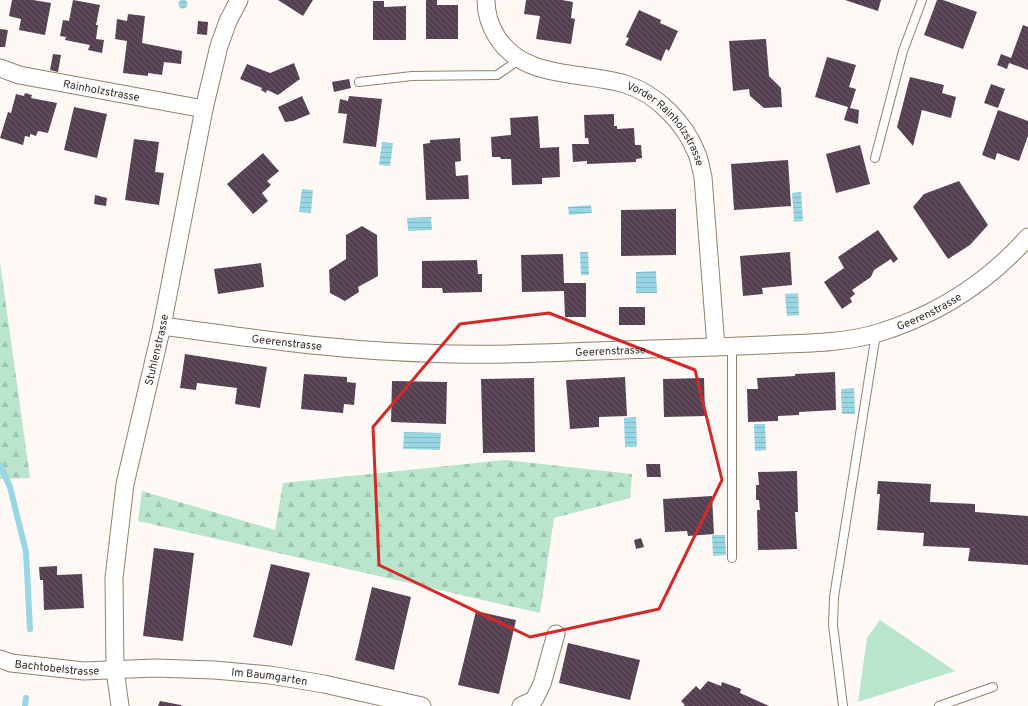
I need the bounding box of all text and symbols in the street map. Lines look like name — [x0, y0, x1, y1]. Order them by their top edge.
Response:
street label: Rainholzstrasse — [62, 77, 141, 105]
street label: Vorder Rainholzstrasse — [625, 79, 706, 168]
street label: Geerenstrasse — [895, 290, 965, 334]
street label: Stuhlenstrasse — [142, 313, 172, 387]
street label: Geerenstrasse — [251, 332, 323, 354]
street label: Geerenstrasse — [575, 343, 646, 360]
street label: Bachtobelstrasse — [14, 657, 100, 679]
street label: Im Baumgarten — [231, 666, 308, 689]

